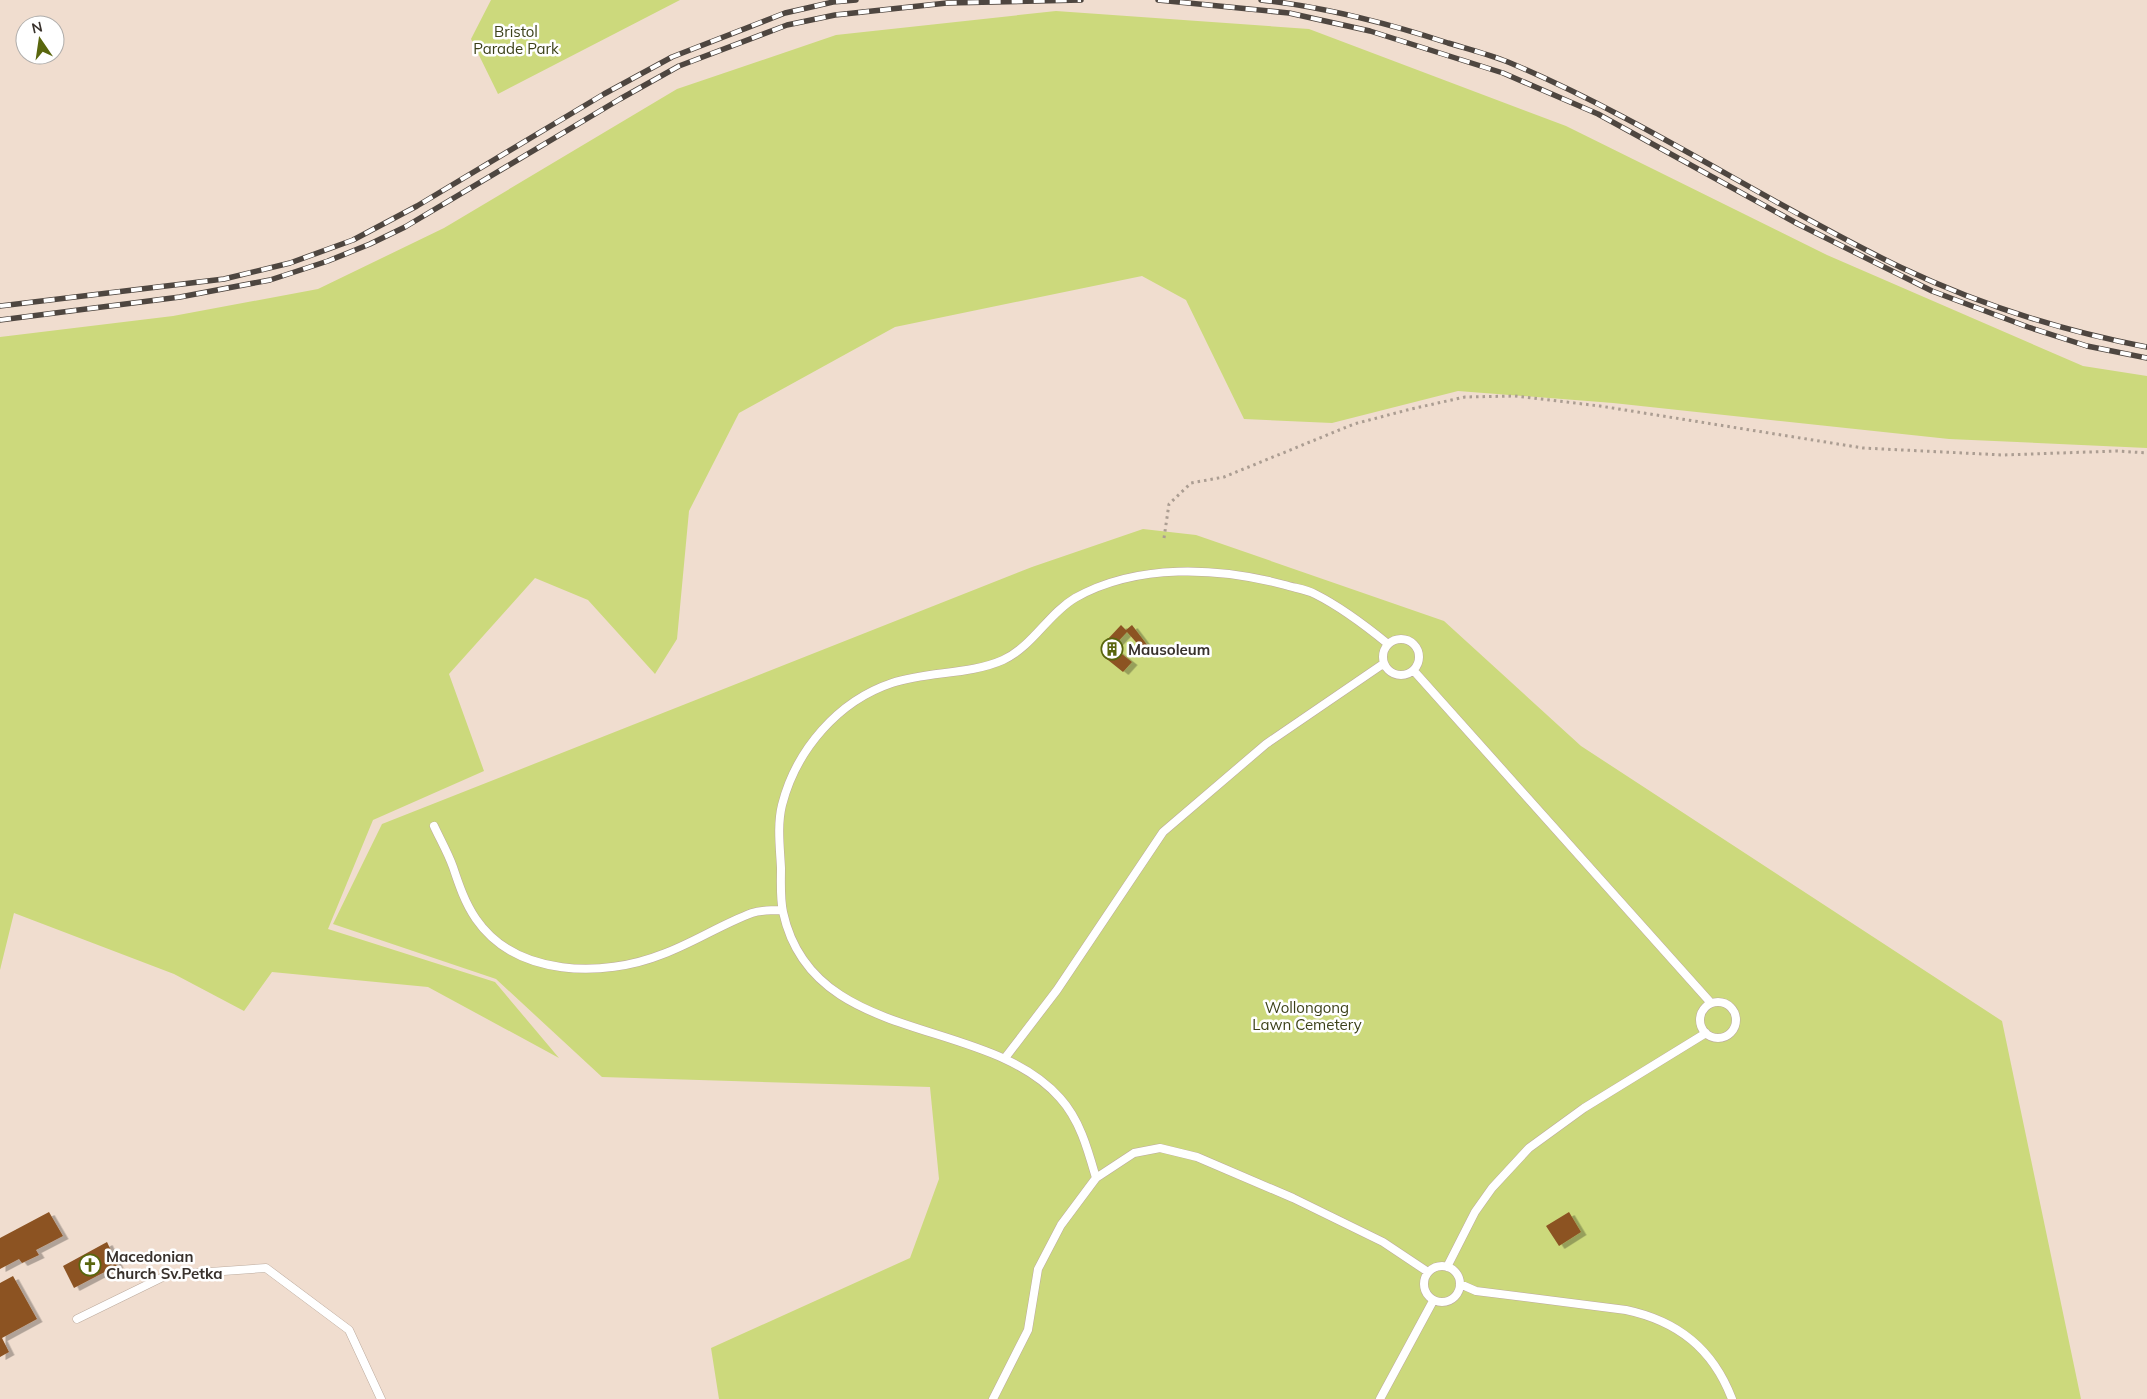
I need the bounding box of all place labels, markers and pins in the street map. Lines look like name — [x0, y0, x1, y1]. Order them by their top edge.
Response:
building icon: Mausoleum — [1100, 637, 1124, 661]
place label: Mausoleum — [1128, 640, 1210, 659]
place label: Macedonian Church Sv.Petka — [106, 1247, 222, 1283]
church icon: Macedonian Church Sv.Petka — [78, 1253, 102, 1277]

